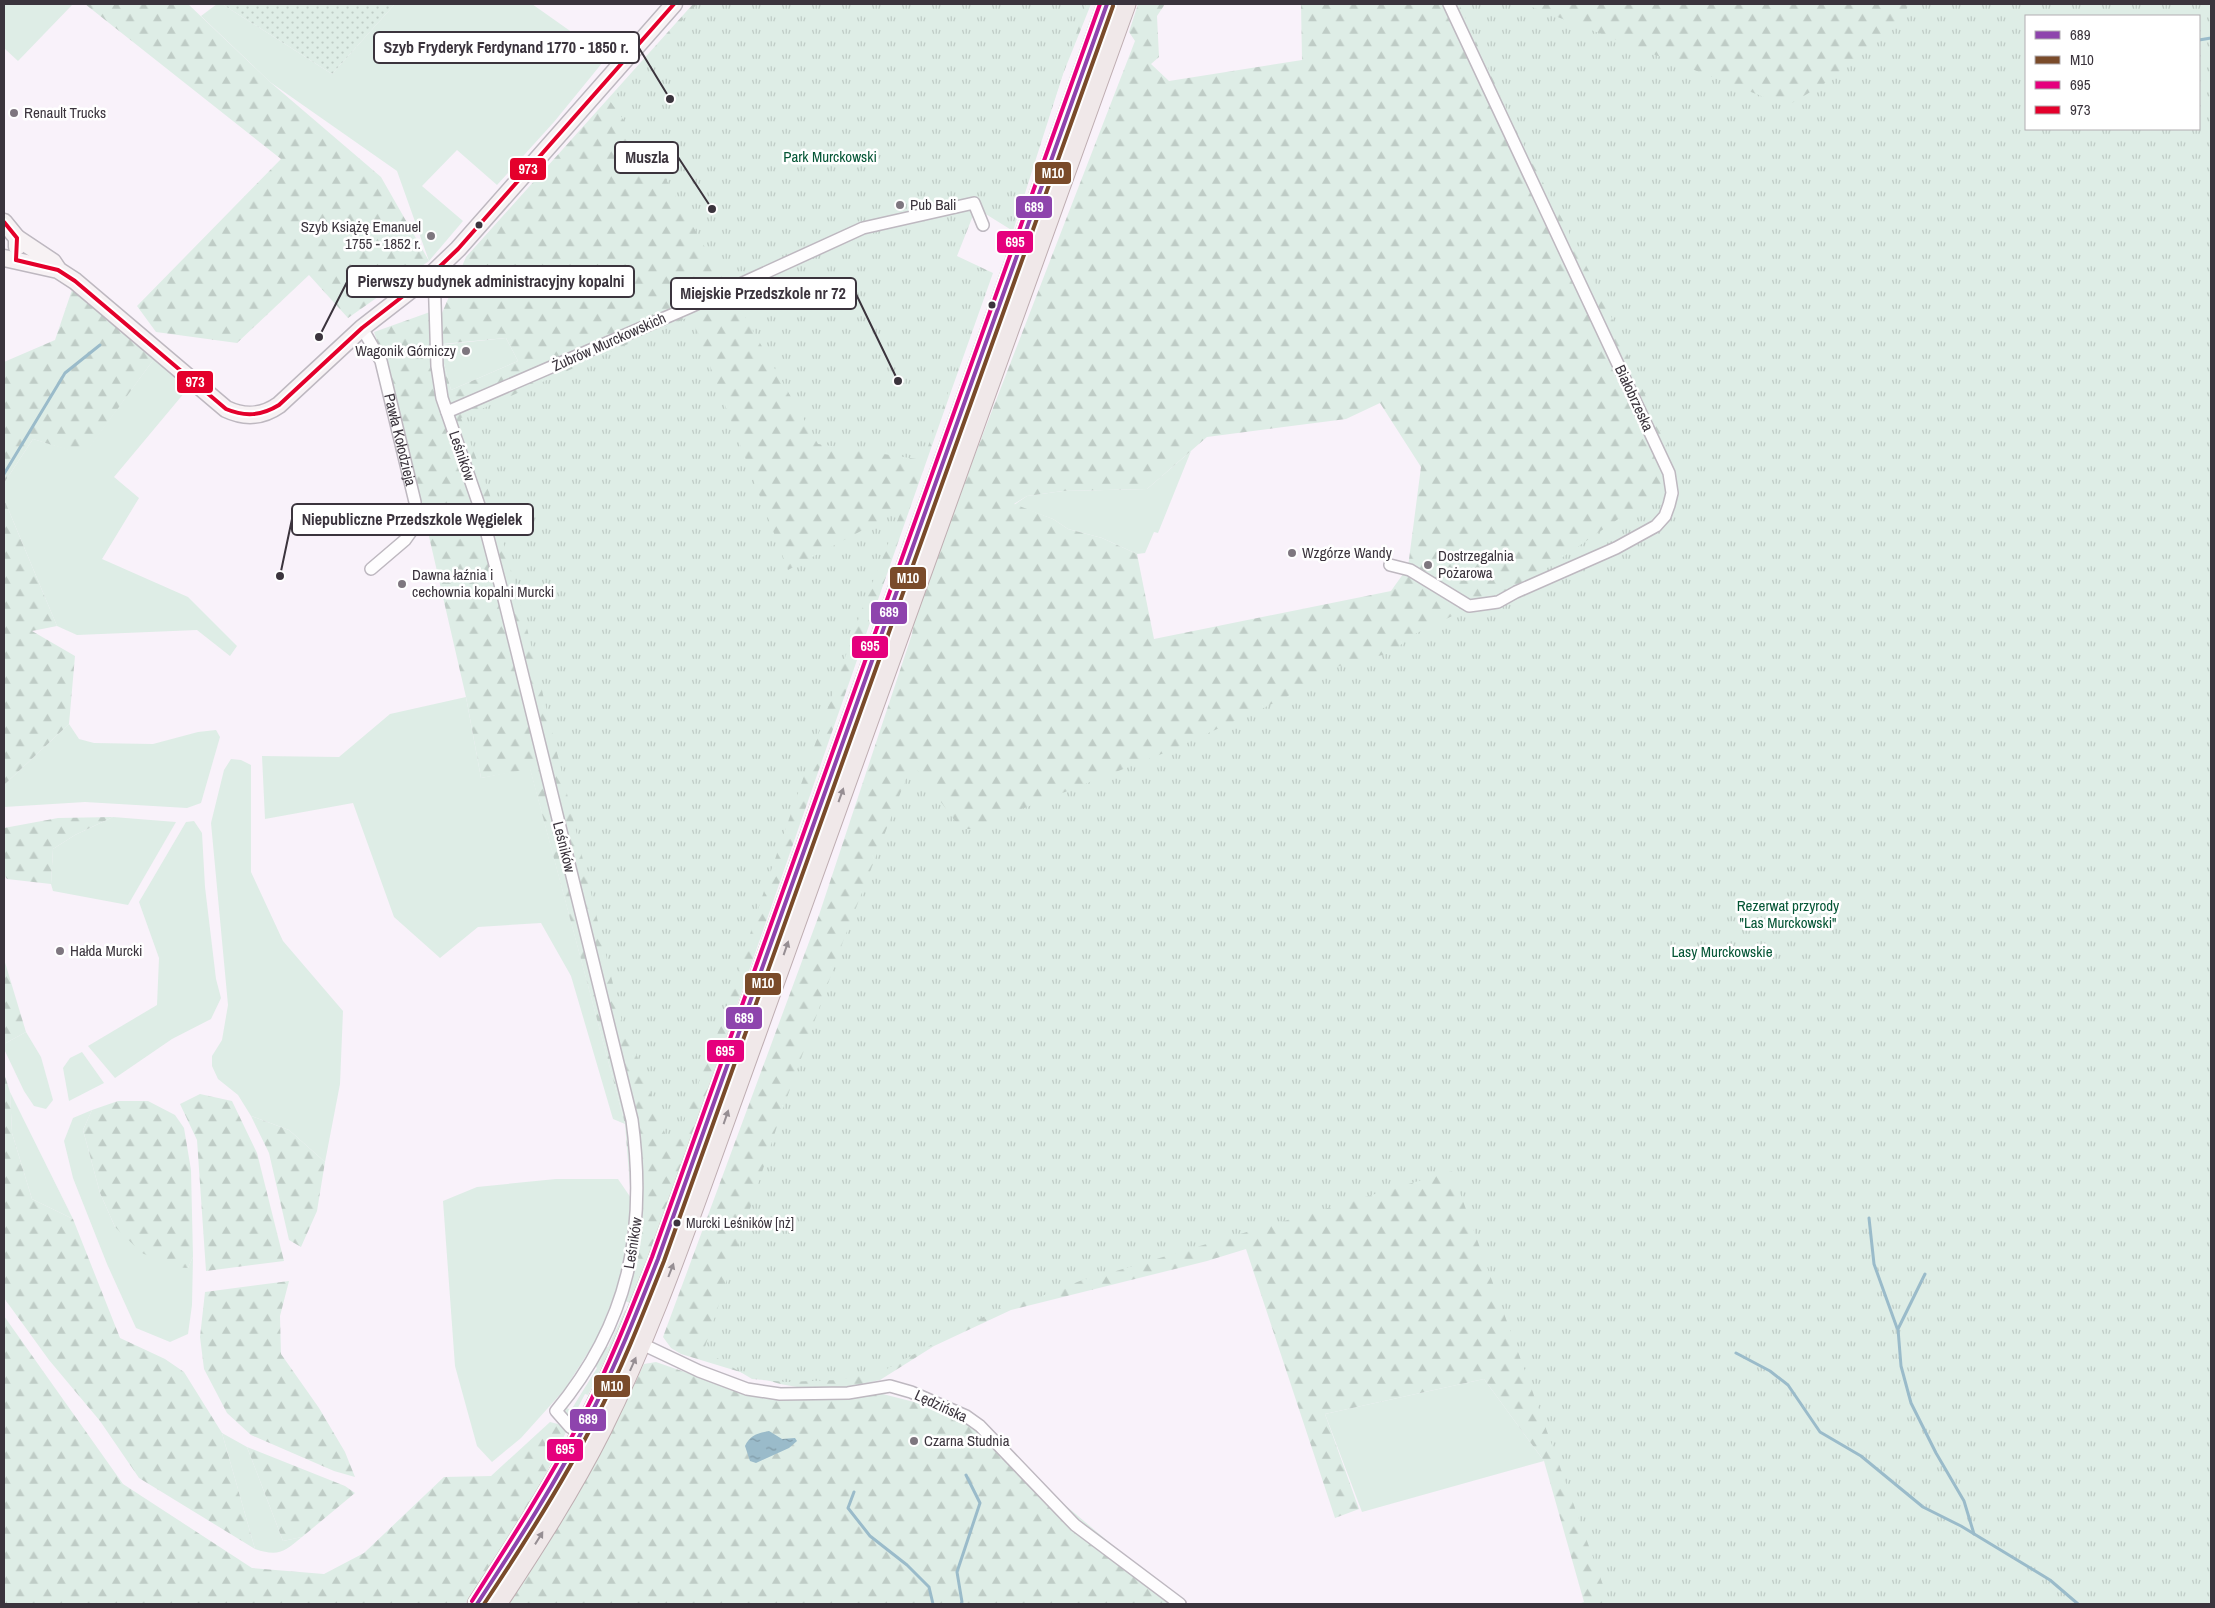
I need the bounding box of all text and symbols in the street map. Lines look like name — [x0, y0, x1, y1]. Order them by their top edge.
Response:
legend — [2025, 15, 2200, 130]
text: 689 — [2070, 24, 2091, 45]
callout: Szyb Fryderyk Ferdynand 1770 - 1850 r. — [374, 32, 639, 63]
text: Szyb Fryderyk Ferdynand 1770 - 1850 r. — [383, 36, 629, 58]
text: M10 — [2070, 49, 2094, 70]
text: 695 — [2070, 74, 2091, 95]
text: 973 — [2070, 99, 2091, 120]
place label: Renault Trucks — [24, 102, 106, 123]
marker: Renault Trucks — [8, 107, 20, 119]
callout: Muszla — [615, 142, 678, 173]
text: Muszla — [625, 146, 670, 168]
park label: Park Murckowski — [783, 146, 877, 167]
line badge: 973 — [509, 157, 547, 181]
text: 973 — [518, 160, 538, 178]
line badge: M10 — [1034, 161, 1072, 185]
text: M10 — [1042, 164, 1064, 182]
place label: Pub Bali — [910, 194, 957, 215]
line badge: 689 — [1015, 195, 1053, 219]
text: 689 — [1024, 198, 1044, 216]
marker: Pub Bali — [894, 199, 906, 211]
place label: Szyb Książę Emanuel 1755 - 1852 r. — [301, 216, 421, 254]
unlabelled marker — [474, 220, 484, 230]
marker: Szyb Książę Emanuel 1755 - 1852 r. — [425, 230, 437, 242]
line badge: 695 — [996, 230, 1034, 254]
text: 695 — [1005, 233, 1025, 251]
callout: Pierwszy budynek administracyjny kopalni — [347, 266, 634, 297]
text: Pierwszy budynek administracyjny kopalni — [358, 270, 624, 292]
callout: Miejskie Przedszkole nr 72 — [671, 278, 856, 309]
text: Miejskie Przedszkole nr 72 — [680, 282, 846, 304]
unlabelled marker — [987, 300, 997, 310]
street label: Żubrów Murckowskich — [549, 307, 669, 376]
place label: Wagonik Górniczy — [355, 340, 457, 361]
marker: Wagonik Górniczy — [460, 345, 472, 357]
street label: Białobrzeska — [1610, 361, 1659, 435]
line badge: 973 — [176, 370, 214, 394]
text: 973 — [185, 373, 205, 391]
street label: Pawła Kołodzieja — [379, 391, 422, 488]
street label: Leśników — [444, 428, 481, 484]
callout: Niepubliczne Przedszkole Węgielek — [292, 504, 533, 535]
text: Niepubliczne Przedszkole Węgielek — [302, 508, 523, 530]
place label: Wzgórze Wandy — [1302, 542, 1393, 563]
place label: Dostrzegalnia Pożarowa — [1438, 545, 1514, 583]
marker: Wzgórze Wandy — [1286, 547, 1298, 559]
marker: Dostrzegalnia Pożarowa — [1422, 559, 1434, 571]
place label: Dawna łaźnia i cechownia kopalni Murcki — [412, 564, 554, 602]
line badge: M10 — [889, 566, 927, 590]
text: M10 — [897, 569, 919, 587]
marker: Dawna łaźnia i cechownia kopalni Murcki — [396, 578, 408, 590]
line badge: 689 — [870, 601, 908, 625]
text: 689 — [879, 603, 899, 621]
line badge: 695 — [851, 635, 889, 659]
text: 695 — [860, 637, 880, 655]
one-way arrow — [837, 787, 845, 802]
street label: Leśników — [548, 819, 581, 875]
park label: Rezerwat przyrody "Las Murckowski" — [1737, 895, 1840, 933]
place label: Hałda Murcki — [70, 940, 142, 961]
one-way arrow — [783, 940, 790, 955]
park label: Lasy Murckowskie — [1671, 941, 1773, 962]
marker: Hałda Murcki — [54, 945, 66, 957]
line badge: M10 — [744, 972, 782, 996]
text: M10 — [752, 974, 774, 992]
line badge: 689 — [725, 1006, 763, 1030]
text: 689 — [734, 1009, 754, 1027]
line badge: 695 — [706, 1039, 745, 1063]
text: 695 — [715, 1042, 735, 1060]
one-way arrow — [723, 1110, 730, 1125]
place label: Murcki Leśników [nż] — [686, 1214, 794, 1232]
street label: Leśników — [618, 1216, 647, 1270]
marker: Murcki Leśników [nż] — [672, 1218, 682, 1228]
one-way arrow — [667, 1262, 675, 1277]
one-way arrow — [629, 1357, 637, 1371]
line badge: M10 — [593, 1374, 631, 1398]
text: M10 — [601, 1377, 623, 1395]
street label: Lędzińska — [911, 1384, 971, 1427]
line badge: 689 — [569, 1408, 607, 1432]
text: 689 — [578, 1410, 598, 1428]
place label: Czarna Studnia — [924, 1430, 1010, 1451]
marker: Czarna Studnia — [908, 1435, 920, 1447]
line badge: 695 — [546, 1438, 584, 1462]
text: 695 — [555, 1440, 575, 1458]
one-way arrow — [535, 1531, 544, 1544]

